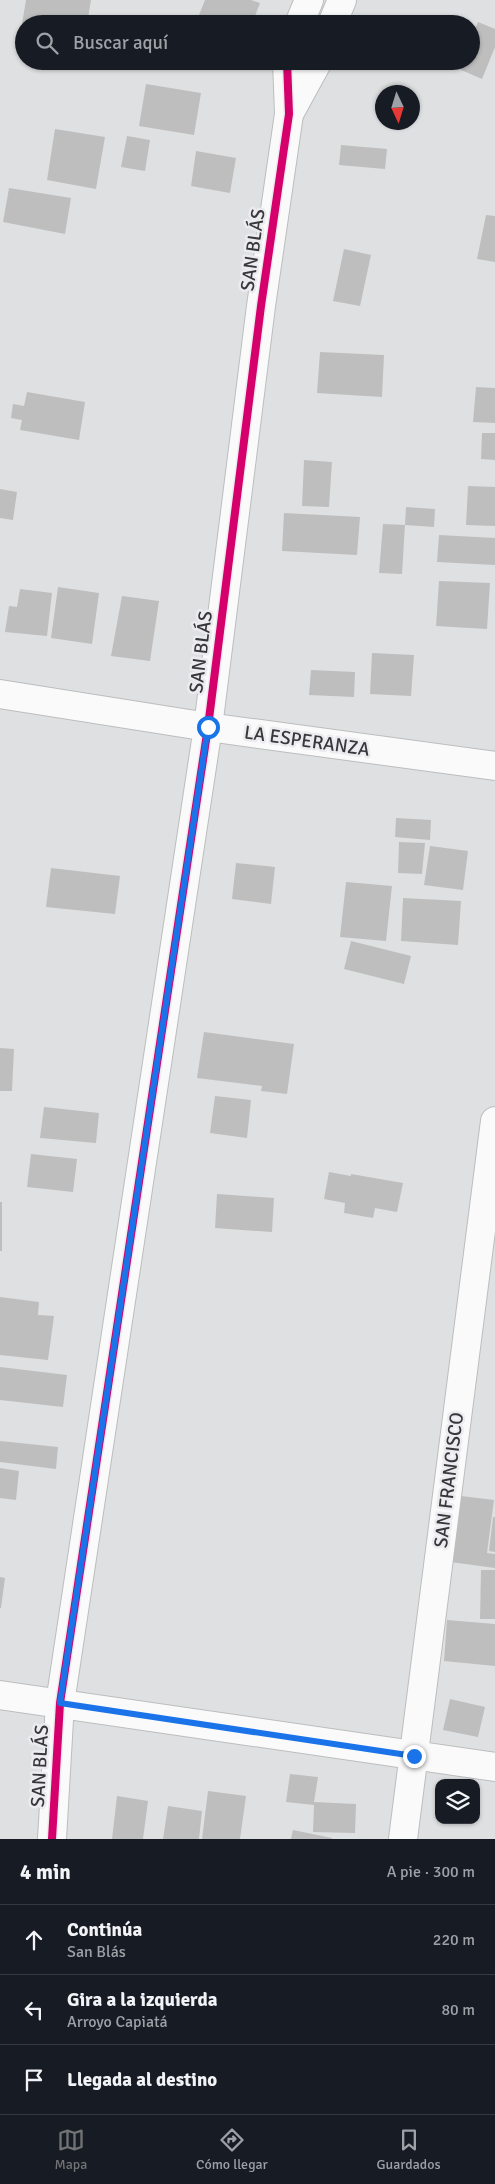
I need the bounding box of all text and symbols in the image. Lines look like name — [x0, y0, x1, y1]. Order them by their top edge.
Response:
search box — [15, 15, 480, 70]
icon: search — [33, 29, 61, 57]
text: Buscar aquí — [73, 31, 168, 55]
north arrow — [375, 85, 420, 130]
street label: SAN BLÁS — [235, 207, 271, 293]
street label: SAN BLÁS — [184, 610, 218, 694]
route start — [197, 716, 220, 739]
street label: LA ESPERANZA — [243, 720, 372, 762]
street label: SAN FRANCISCO — [429, 1411, 469, 1549]
street label: SAN BLÁS — [26, 1724, 54, 1808]
route end — [403, 1745, 426, 1768]
map controls — [435, 1779, 480, 1824]
button: layers — [435, 1779, 480, 1824]
text: 4 min — [20, 1859, 71, 1885]
text: A pie · 300 m — [387, 1862, 475, 1882]
text: Continúa — [67, 1918, 142, 1942]
icon: ahead — [20, 1926, 48, 1954]
text: 220 m — [433, 1930, 475, 1950]
text: San Blás — [67, 1942, 126, 1962]
text: Gira a la izquierda — [67, 1988, 217, 2012]
icon: left — [20, 1996, 48, 2024]
text: 80 m — [441, 2000, 475, 2020]
text: Arroyo Capiatá — [67, 2012, 168, 2032]
icon: arrive — [20, 2066, 48, 2094]
text: Llegada al destino — [67, 2068, 217, 2092]
tab: Mapa — [54, 2126, 87, 2173]
tab: Cómo llegar — [196, 2126, 268, 2173]
tab: Guardados — [377, 2126, 441, 2173]

